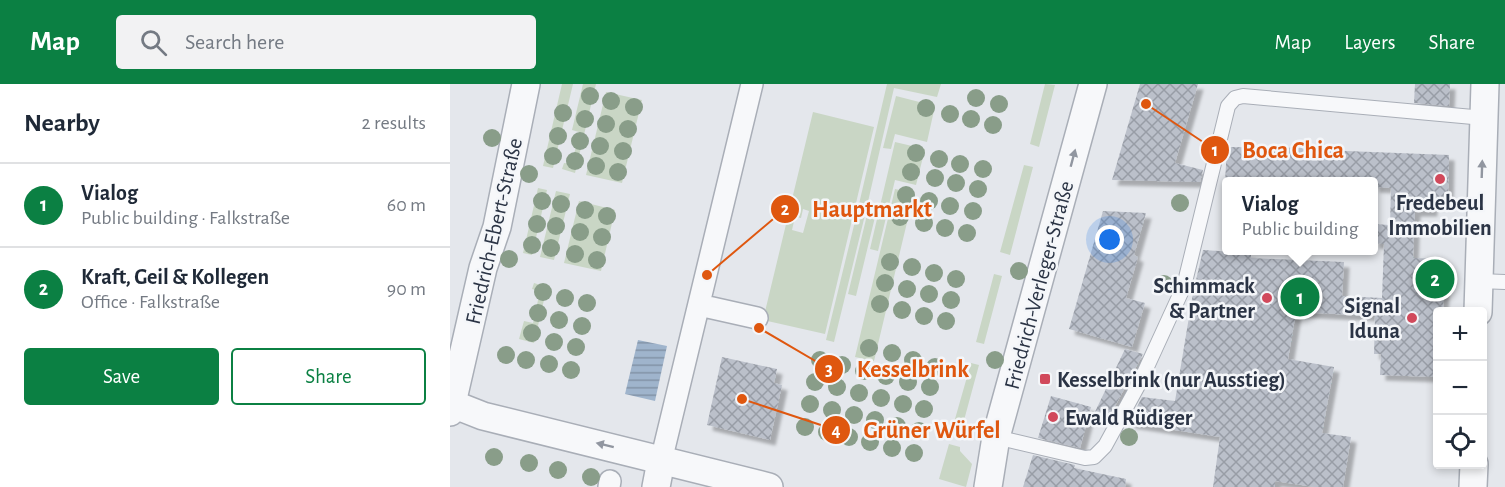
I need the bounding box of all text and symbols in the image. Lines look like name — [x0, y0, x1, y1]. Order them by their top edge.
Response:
search box — [116, 15, 536, 69]
icon: search — [137, 26, 170, 59]
text: Map — [30, 28, 80, 56]
text: Search here — [185, 31, 284, 53]
text: Map — [1275, 32, 1311, 53]
text: Layers — [1344, 32, 1395, 53]
text: Share — [1428, 32, 1475, 53]
text: Nearby — [24, 110, 100, 136]
text: 2 results — [362, 113, 426, 133]
callout: Boca Chica — [1200, 129, 1356, 171]
street label: Friedrich-Ebert-Straße — [462, 136, 526, 327]
text: Boca Chica — [1242, 139, 1344, 163]
text: 1 — [1212, 142, 1218, 160]
one-way arrow — [1068, 149, 1078, 167]
one-way arrow — [1478, 160, 1487, 179]
marker: Fredebeul Immobilien — [1433, 172, 1447, 186]
popup — [1222, 177, 1378, 255]
street label: Friedrich-Verleger-Straße — [1001, 179, 1077, 392]
text: Vialog — [81, 182, 138, 204]
callout: Hauptmarkt — [770, 188, 944, 230]
place label: Fredebeul Immobilien — [1388, 192, 1492, 239]
text: Vialog — [1242, 193, 1298, 215]
text: 1 — [40, 195, 47, 215]
text: 60 m — [387, 195, 426, 215]
text: Hauptmarkt — [812, 198, 932, 222]
text: 2 — [781, 201, 790, 219]
text: Public building · Falkstraße — [81, 208, 290, 228]
text: Public building — [1242, 219, 1358, 239]
your location — [1095, 225, 1124, 254]
pin: 2 — [1416, 256, 1454, 302]
text: Kraft, Geil & Kollegen — [81, 266, 269, 288]
pin: 1 — [1280, 274, 1320, 320]
place label: Schimmack & Partner — [1153, 275, 1255, 322]
text: 2 — [39, 279, 48, 299]
text: 90 m — [387, 279, 426, 299]
marker: Schimmack & Partner — [1260, 291, 1274, 305]
text: Office · Falkstraße — [81, 292, 220, 312]
place label: Signal Iduna — [1344, 295, 1400, 342]
map controls — [1433, 307, 1487, 469]
button: + — [1433, 307, 1487, 361]
marker: Signal Iduna — [1405, 311, 1419, 325]
button: Save — [24, 348, 219, 405]
button: Share — [231, 348, 426, 405]
callout: Kesselbrink — [814, 348, 981, 390]
text: Kesselbrink — [857, 358, 969, 382]
text: 3 — [825, 361, 833, 379]
button: − — [1433, 361, 1487, 415]
place label: Kesselbrink (nur Ausstieg) — [1057, 369, 1286, 391]
marker: Kesselbrink (nur Ausstieg) — [1038, 372, 1052, 386]
place label: Ewald Rüdiger — [1065, 407, 1193, 429]
callout: Grüner Würfel — [821, 409, 1013, 451]
marker: Ewald Rüdiger — [1046, 410, 1060, 424]
button: locate — [1433, 415, 1487, 469]
text: Grüner Würfel — [863, 419, 1001, 443]
text: 4 — [831, 422, 841, 440]
one-way arrow — [596, 440, 614, 450]

